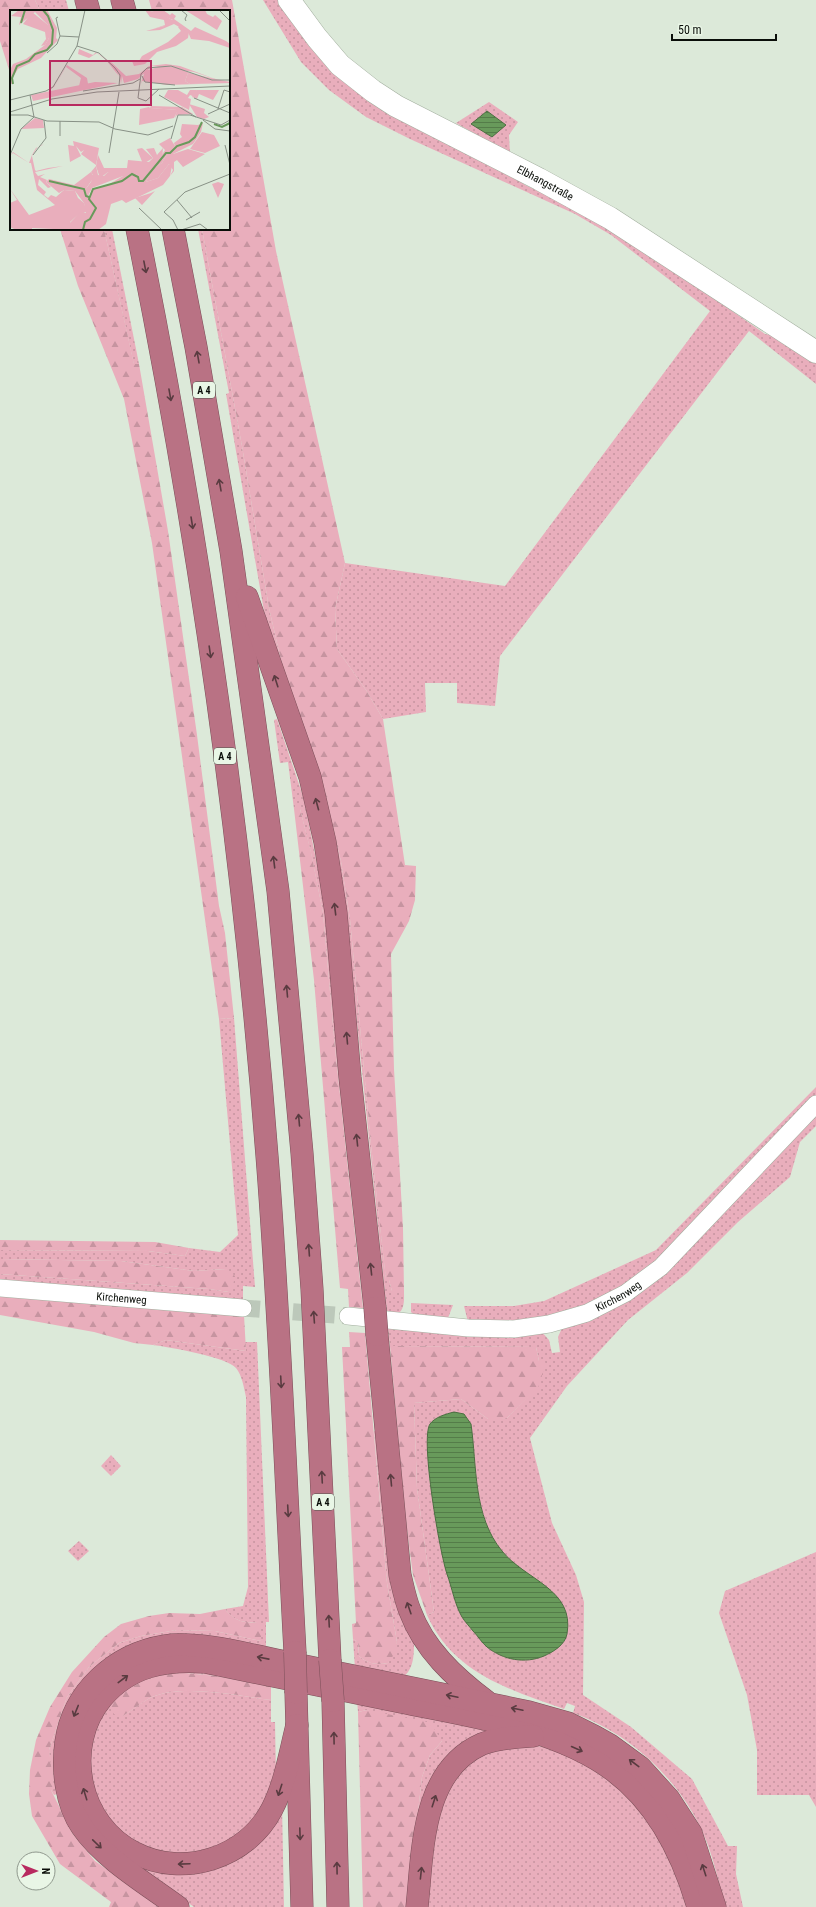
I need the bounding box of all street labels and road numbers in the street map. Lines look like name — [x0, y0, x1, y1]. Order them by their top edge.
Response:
street label: Elbhangstraße — [515, 163, 576, 204]
road number: A 4 — [193, 382, 215, 398]
road number: A 4 — [214, 748, 236, 764]
street label: Kirchenweg — [593, 1278, 644, 1315]
street label: Kirchenweg — [96, 1290, 147, 1307]
road number: A 4 — [312, 1494, 334, 1510]

